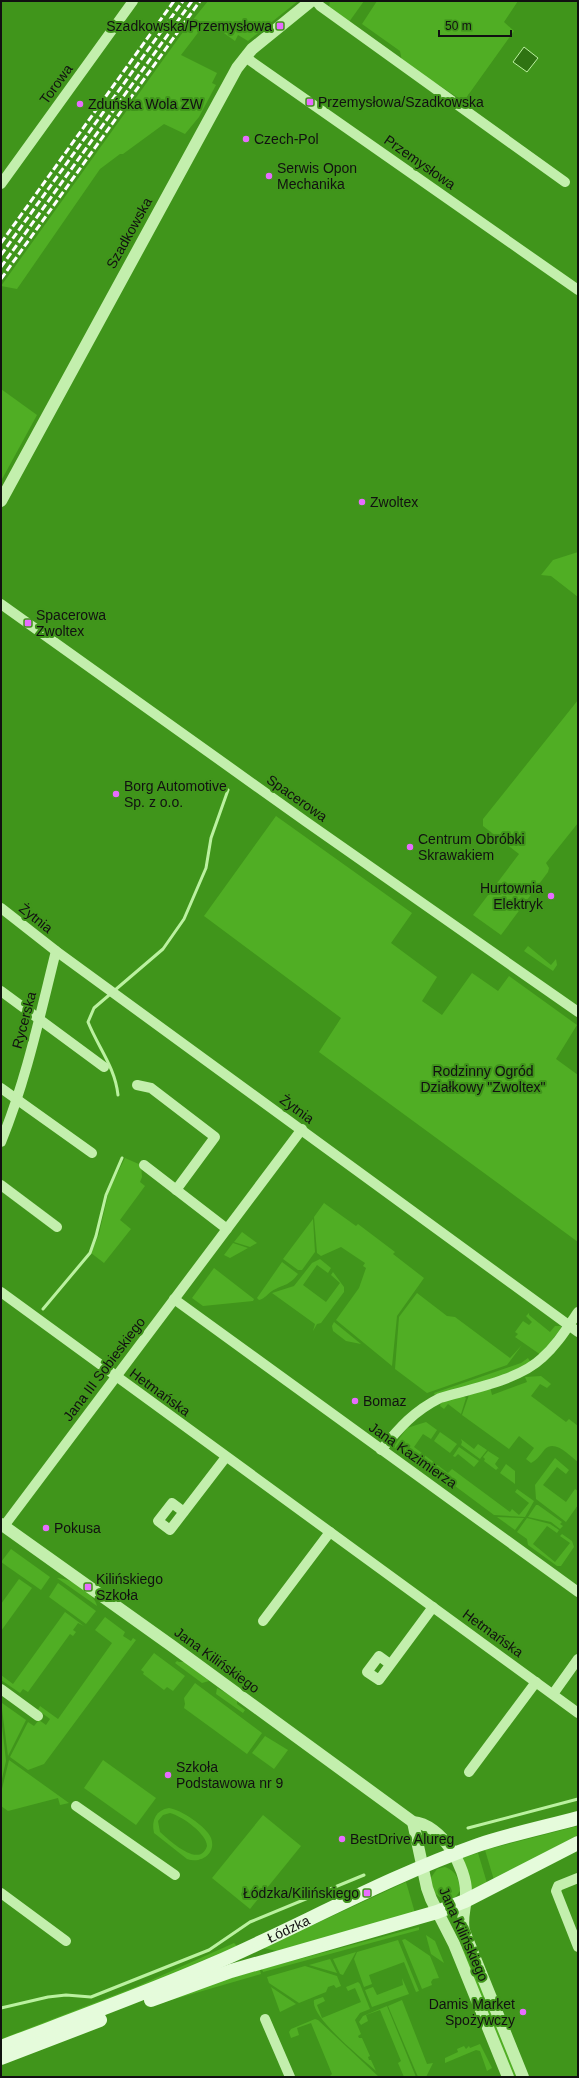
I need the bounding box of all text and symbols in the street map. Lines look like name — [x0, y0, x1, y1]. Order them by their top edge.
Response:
scale bar — [439, 12, 511, 38]
place label: Szadkowska/Przemysłowa — [106, 18, 272, 34]
text: 50 m — [445, 19, 472, 33]
marker: Szadkowska/Przemysłowa — [275, 21, 285, 31]
street label: Torowa — [36, 61, 76, 107]
place label: Przemysłowa/Szadkowska — [318, 94, 484, 110]
place label: Zduńska Wola ZW — [88, 96, 204, 112]
marker: Przemysłowa/Szadkowska — [305, 97, 315, 107]
marker: Zduńska Wola ZW — [75, 99, 85, 109]
place label: Czech-Pol — [254, 131, 319, 147]
street label: Przemysłowa — [381, 132, 459, 193]
marker: Czech-Pol — [241, 134, 251, 144]
place label: Serwis Opon Mechanika — [277, 160, 357, 192]
marker: Serwis Opon Mechanika — [264, 171, 274, 181]
street label: Szadkowska — [103, 195, 155, 271]
place label: Zwoltex — [370, 494, 418, 510]
marker: Zwoltex — [357, 497, 367, 507]
place label: Spacerowa Zwoltex — [36, 607, 106, 639]
marker: Spacerowa Zwoltex — [23, 618, 33, 628]
street label: Spacerowa — [264, 771, 330, 825]
place label: Borg Automotive Sp. z o.o. — [124, 778, 227, 810]
marker: Borg Automotive Sp. z o.o. — [111, 789, 121, 799]
place label: Centrum Obróbki Skrawakiem — [418, 831, 525, 863]
marker: Centrum Obróbki Skrawakiem — [405, 842, 415, 852]
place label: Hurtownia Elektryk — [480, 880, 544, 912]
marker: Hurtownia Elektryk — [546, 891, 556, 901]
street label: Żytnia — [16, 899, 57, 936]
street label: Rycerska — [9, 990, 39, 1050]
park label: Rodzinny Ogród Działkowy "Zwoltex" — [420, 1063, 546, 1095]
street label: Żytnia — [277, 1091, 318, 1127]
street label: Jana III Sobieskiego — [60, 1314, 148, 1424]
street label: Hetmańska — [127, 1365, 194, 1419]
place label: Bomaz — [363, 1393, 407, 1409]
marker: Bomaz — [350, 1396, 360, 1406]
street label: Jana Kazimierza — [366, 1419, 460, 1491]
place label: Pokusa — [54, 1520, 101, 1536]
marker: Pokusa — [41, 1523, 51, 1533]
place label: Kilińskiego Szkoła — [96, 1571, 163, 1603]
marker: Kilińskiego Szkoła — [83, 1582, 93, 1592]
street label: Hetmańska — [460, 1606, 527, 1660]
street label: Jana Kilińskiego — [171, 1624, 263, 1696]
place label: Szkoła Podstawowa nr 9 — [176, 1759, 284, 1791]
marker: Szkoła Podstawowa nr 9 — [163, 1770, 173, 1780]
place label: BestDrive Alureg — [350, 1831, 454, 1847]
marker: BestDrive Alureg — [337, 1834, 347, 1844]
place label: Łódzka/Kilińskiego — [243, 1885, 359, 1901]
street label: Jana Kilińskiego — [436, 1885, 492, 1984]
marker: Łódzka/Kilińskiego — [362, 1888, 372, 1898]
street label: Łódzka — [265, 1912, 313, 1946]
place label: Damis Market Spożywczy — [429, 1996, 515, 2028]
marker: Damis Market Spożywczy — [518, 2007, 528, 2017]

